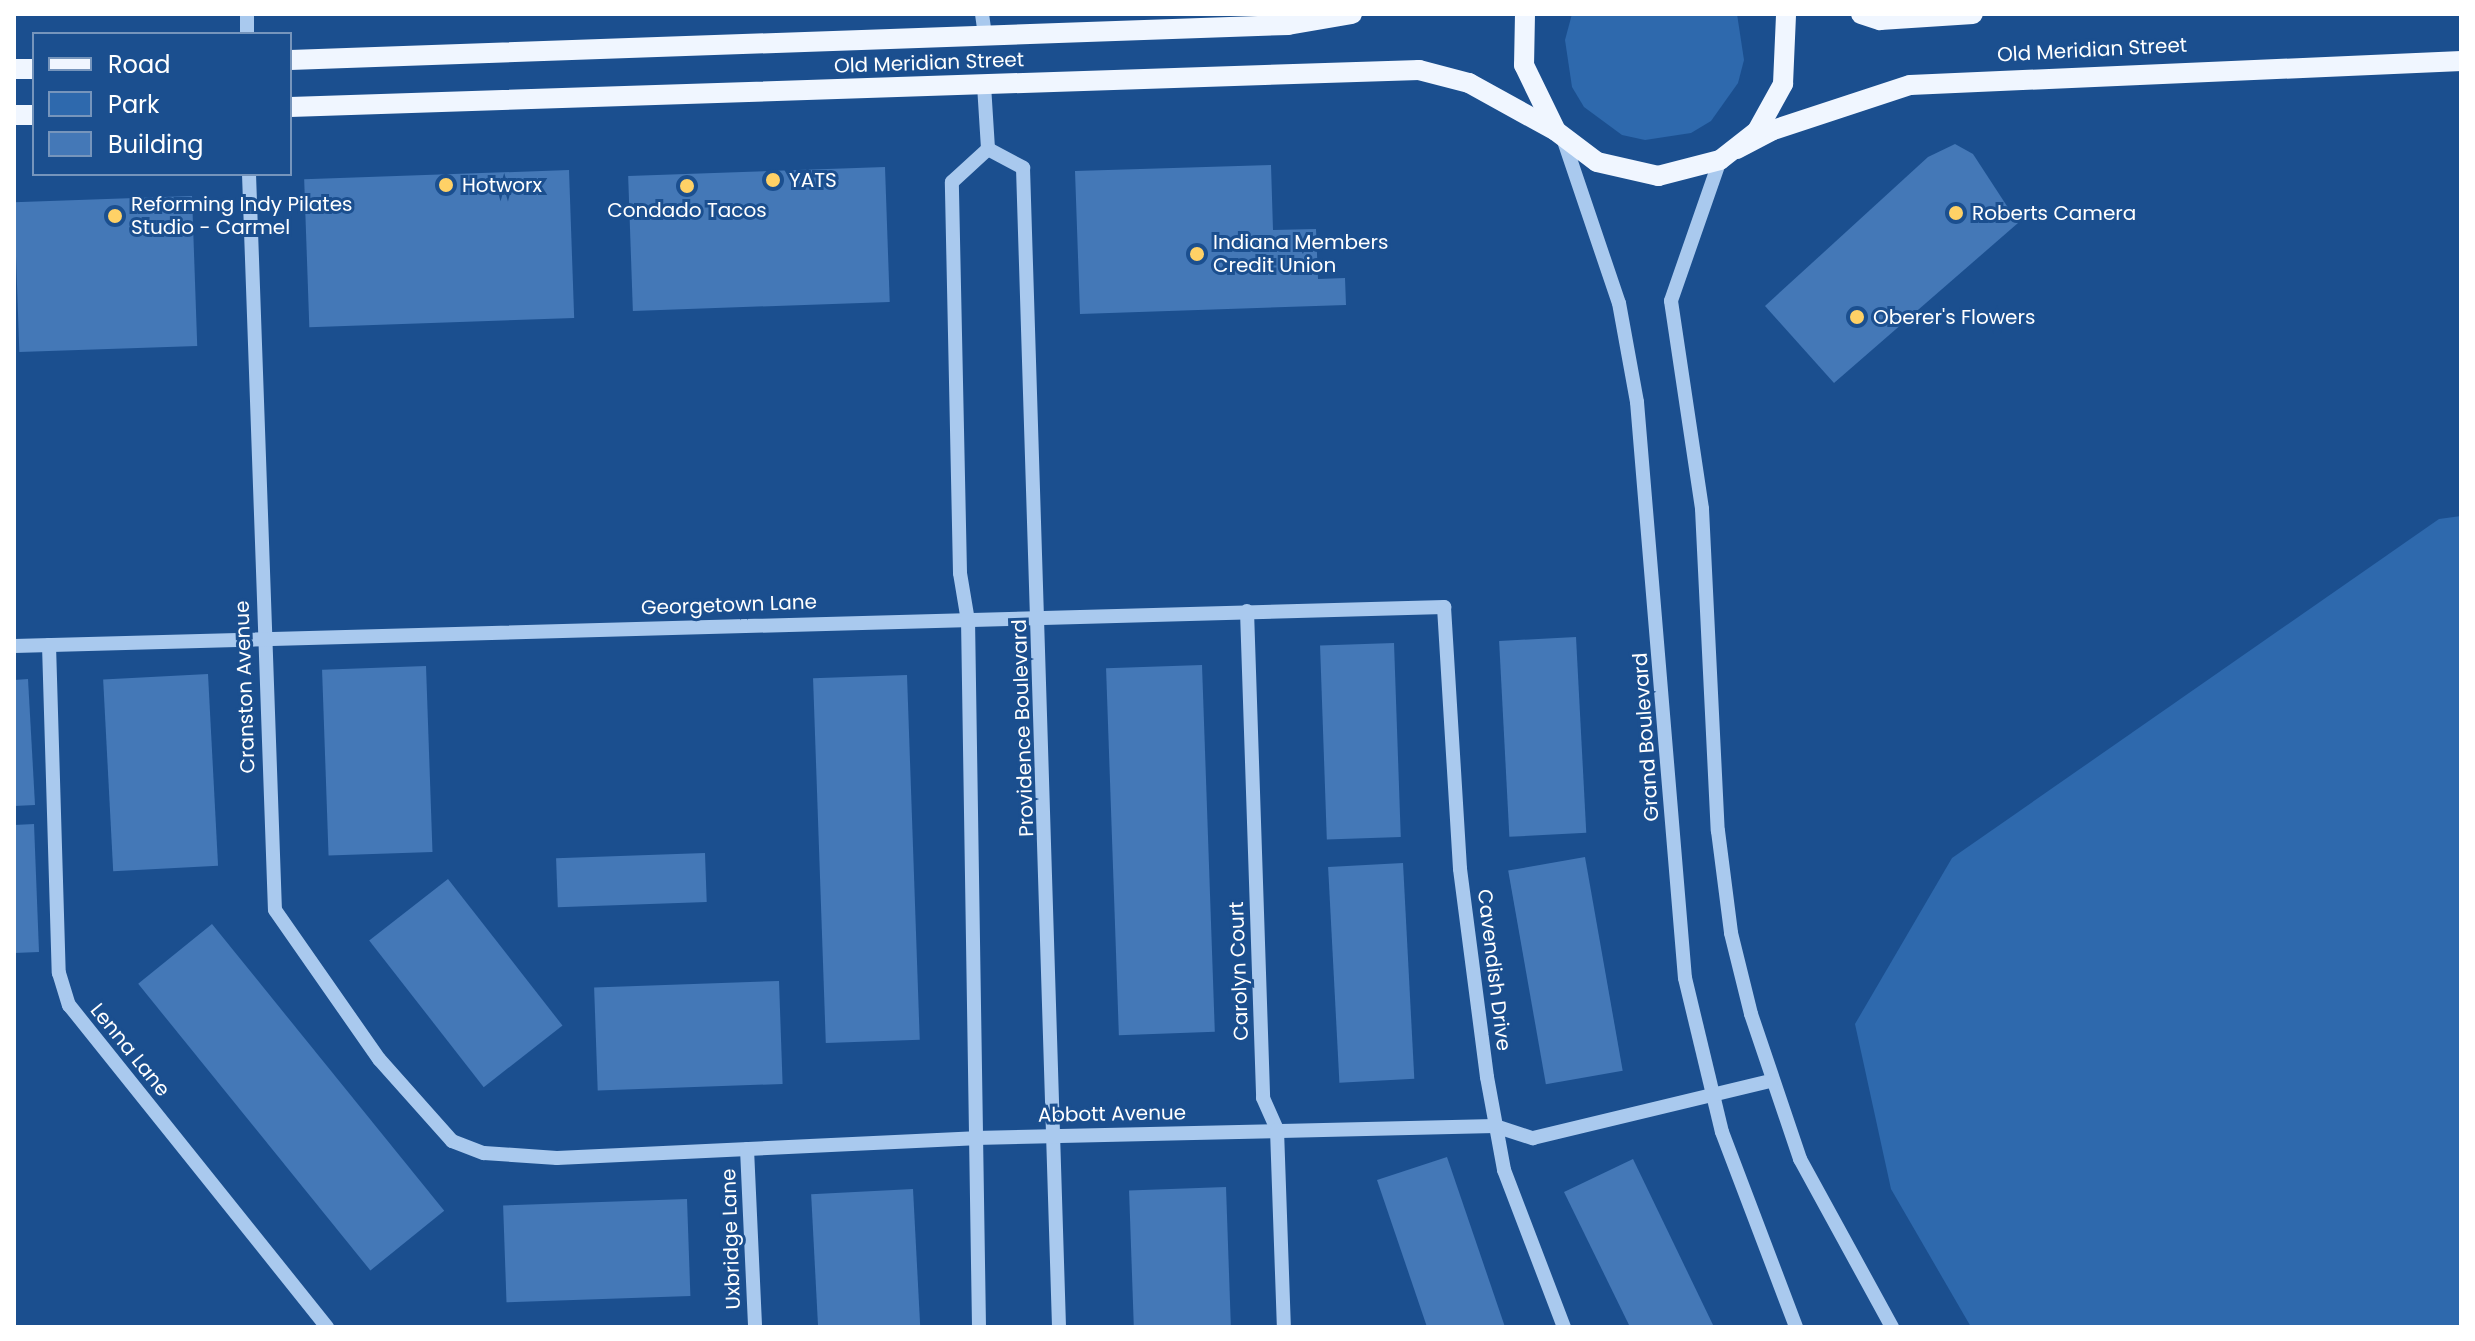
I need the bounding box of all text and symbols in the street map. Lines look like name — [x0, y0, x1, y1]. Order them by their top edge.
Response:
legend — [32, 32, 292, 176]
street label: Old Meridian Street — [1996, 33, 2188, 67]
text: Road — [108, 48, 170, 81]
street label: Old Meridian Street — [834, 48, 1024, 78]
text: Park — [108, 88, 159, 121]
text: Building — [108, 128, 204, 161]
place label: YATS — [789, 168, 837, 192]
marker: YATS — [764, 171, 782, 189]
place label: Hotworx — [462, 173, 542, 197]
marker: Hotworx — [437, 176, 455, 194]
marker: Condado Tacos — [678, 177, 696, 195]
place label: Reforming Indy Pilates Studio - Carmel — [131, 192, 352, 239]
place label: Condado Tacos — [607, 198, 767, 222]
place label: Roberts Camera — [1972, 201, 2136, 225]
marker: Roberts Camera — [1947, 204, 1965, 222]
marker: Reforming Indy Pilates Studio - Carmel — [106, 207, 124, 225]
place label: Indiana Members Credit Union — [1213, 230, 1388, 277]
marker: Indiana Members Credit Union — [1188, 245, 1206, 263]
place label: Oberer's Flowers — [1873, 305, 2035, 329]
marker: Oberer's Flowers — [1848, 308, 1866, 326]
street label: Georgetown Lane — [641, 590, 817, 620]
street label: Cranston Avenue — [230, 600, 260, 774]
street label: Providence Boulevard — [1007, 619, 1039, 837]
street label: Grand Boulevard — [1628, 652, 1664, 822]
street label: Cavendish Drive — [1472, 888, 1516, 1052]
street label: Carolyn Court — [1225, 901, 1253, 1041]
street label: Lenna Lane — [85, 999, 175, 1101]
street label: Abbott Avenue — [1038, 1101, 1186, 1127]
street label: Uxbridge Lane — [717, 1168, 745, 1310]

